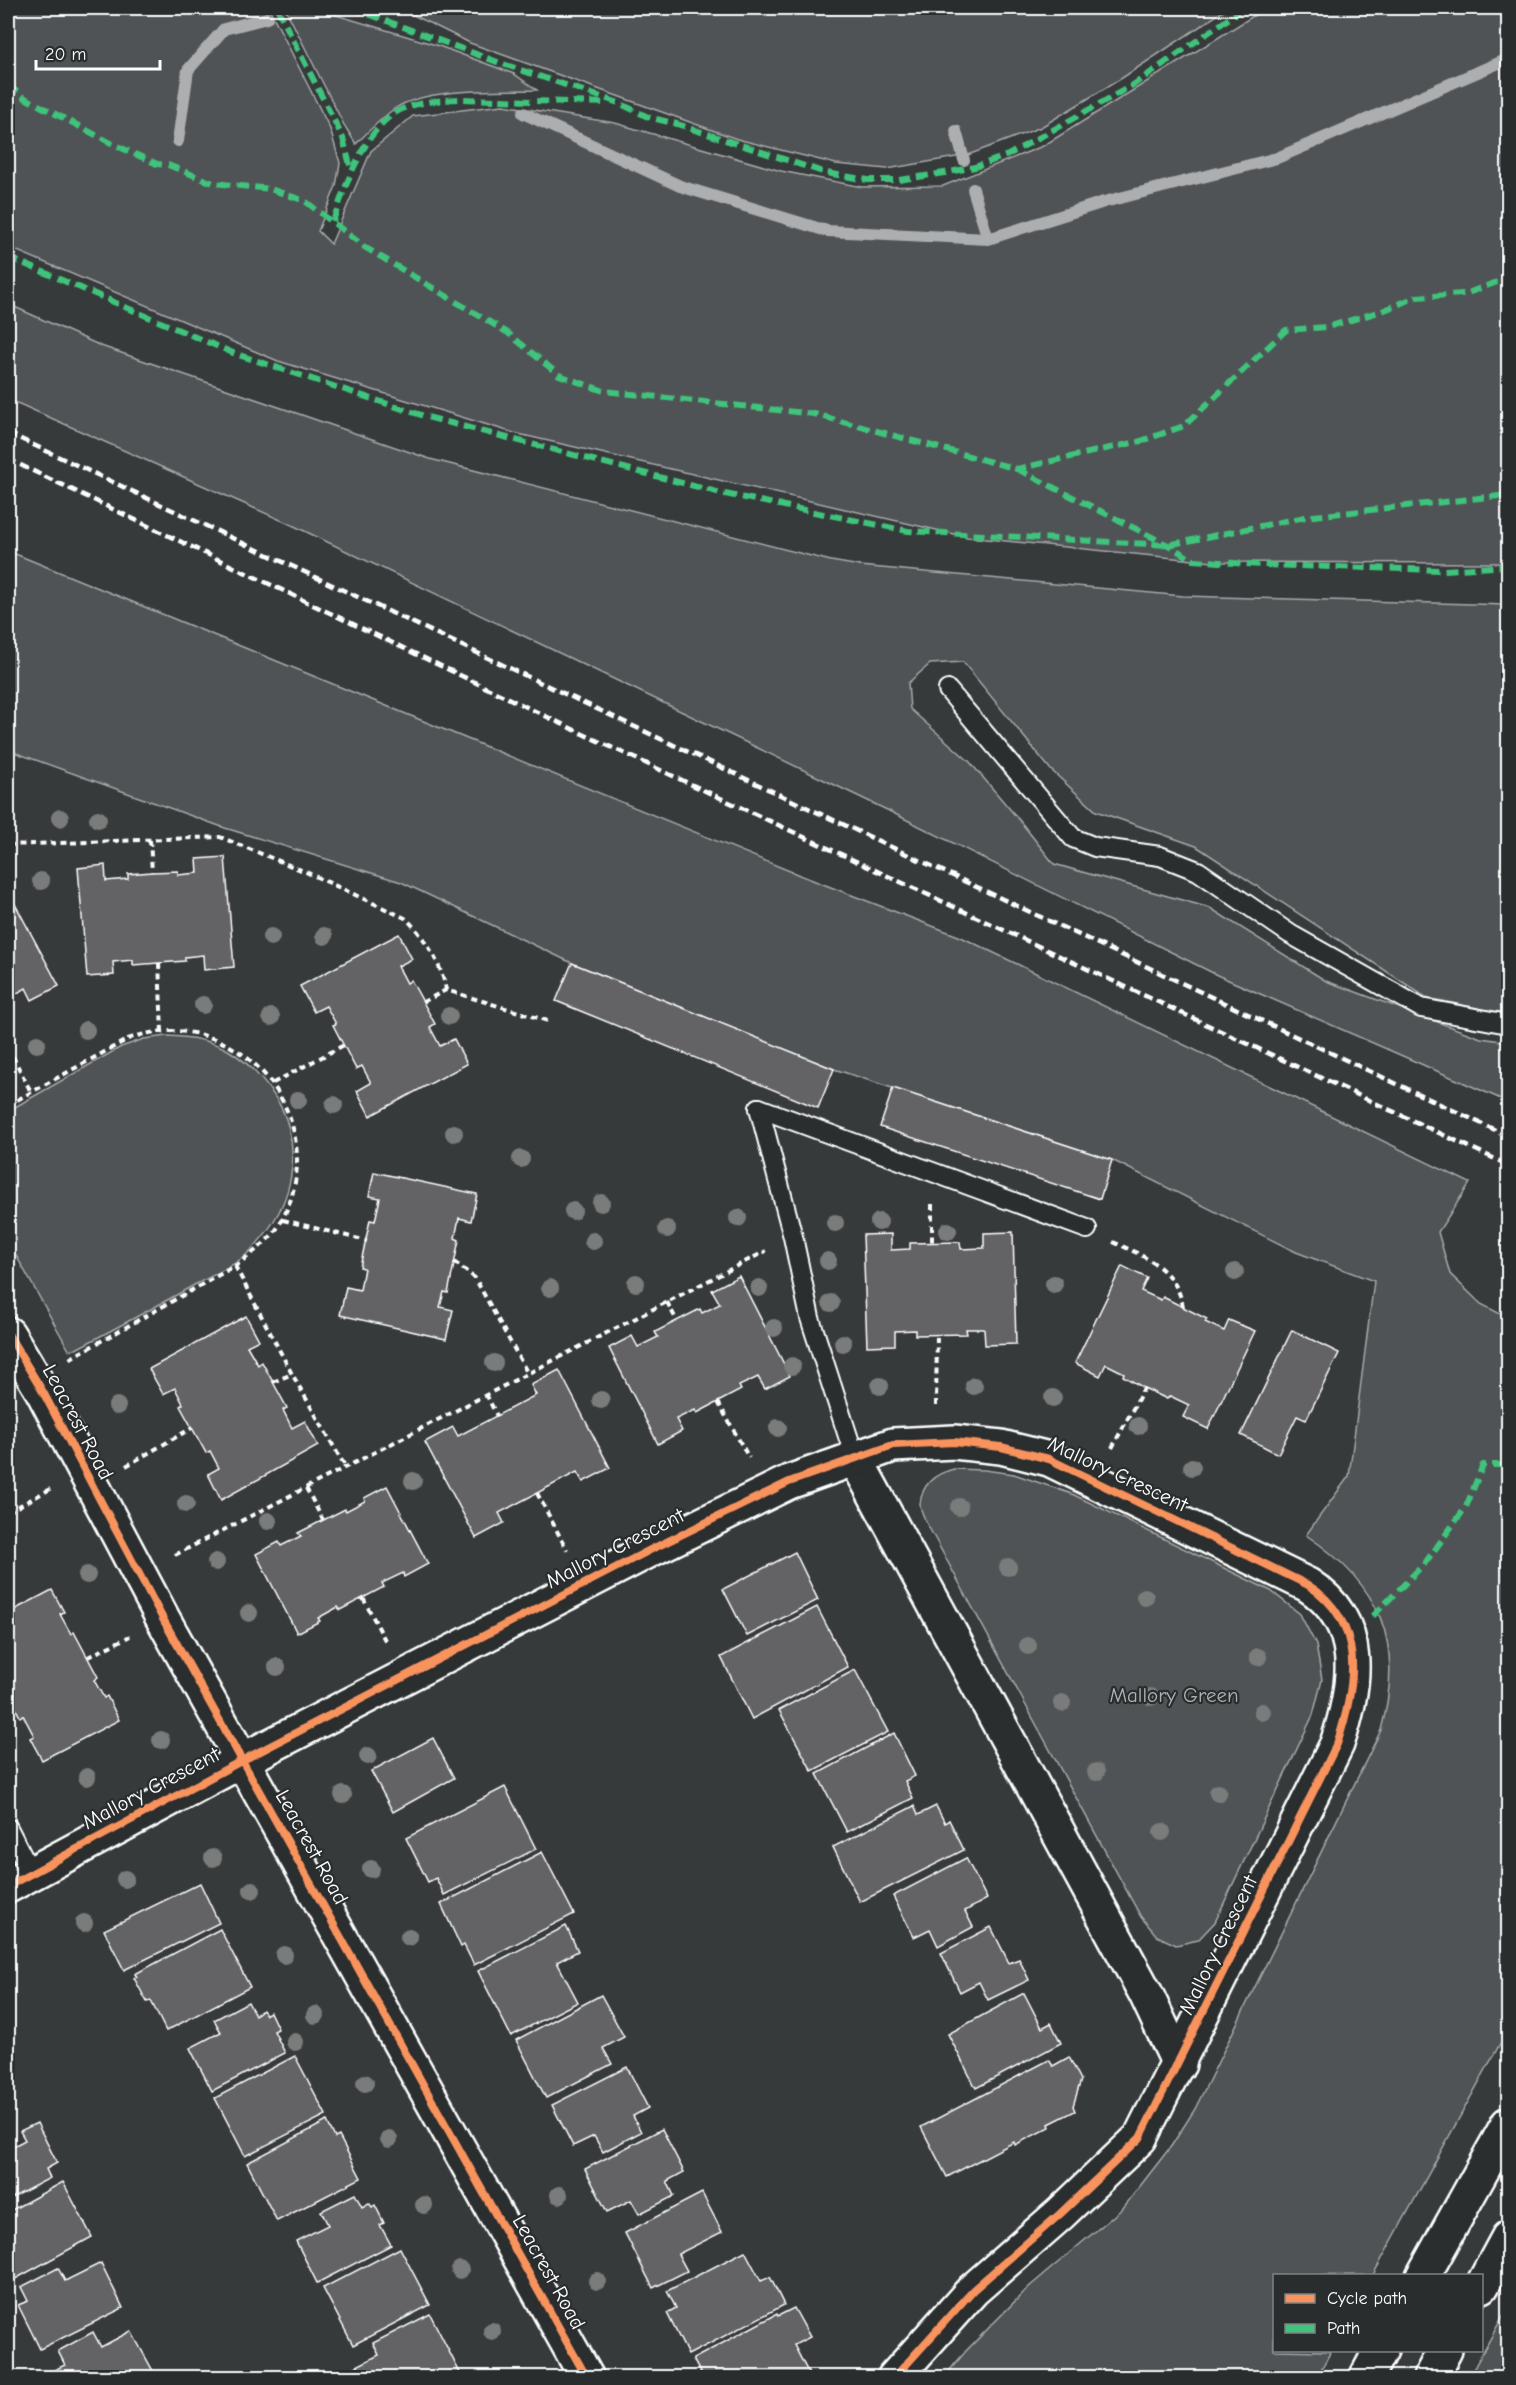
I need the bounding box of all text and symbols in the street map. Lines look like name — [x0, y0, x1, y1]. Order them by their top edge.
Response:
scale bar — [36, 33, 160, 71]
text: 20 m — [45, 44, 86, 65]
street label: Leacrest Road — [38, 1360, 118, 1484]
street label: Mallory Crescent — [1044, 1431, 1193, 1517]
street label: Mallory Crescent — [542, 1502, 689, 1593]
park label: Mallory Green — [1109, 1683, 1239, 1707]
street label: Mallory Crescent — [78, 1741, 225, 1834]
street label: Leacrest Road — [271, 1786, 353, 1908]
street label: Mallory Crescent — [1174, 1871, 1262, 2018]
street label: Leacrest Road — [508, 2211, 590, 2333]
legend — [1273, 2274, 1483, 2352]
text: Cycle path — [1327, 2288, 1407, 2309]
text: Path — [1327, 2318, 1360, 2339]

